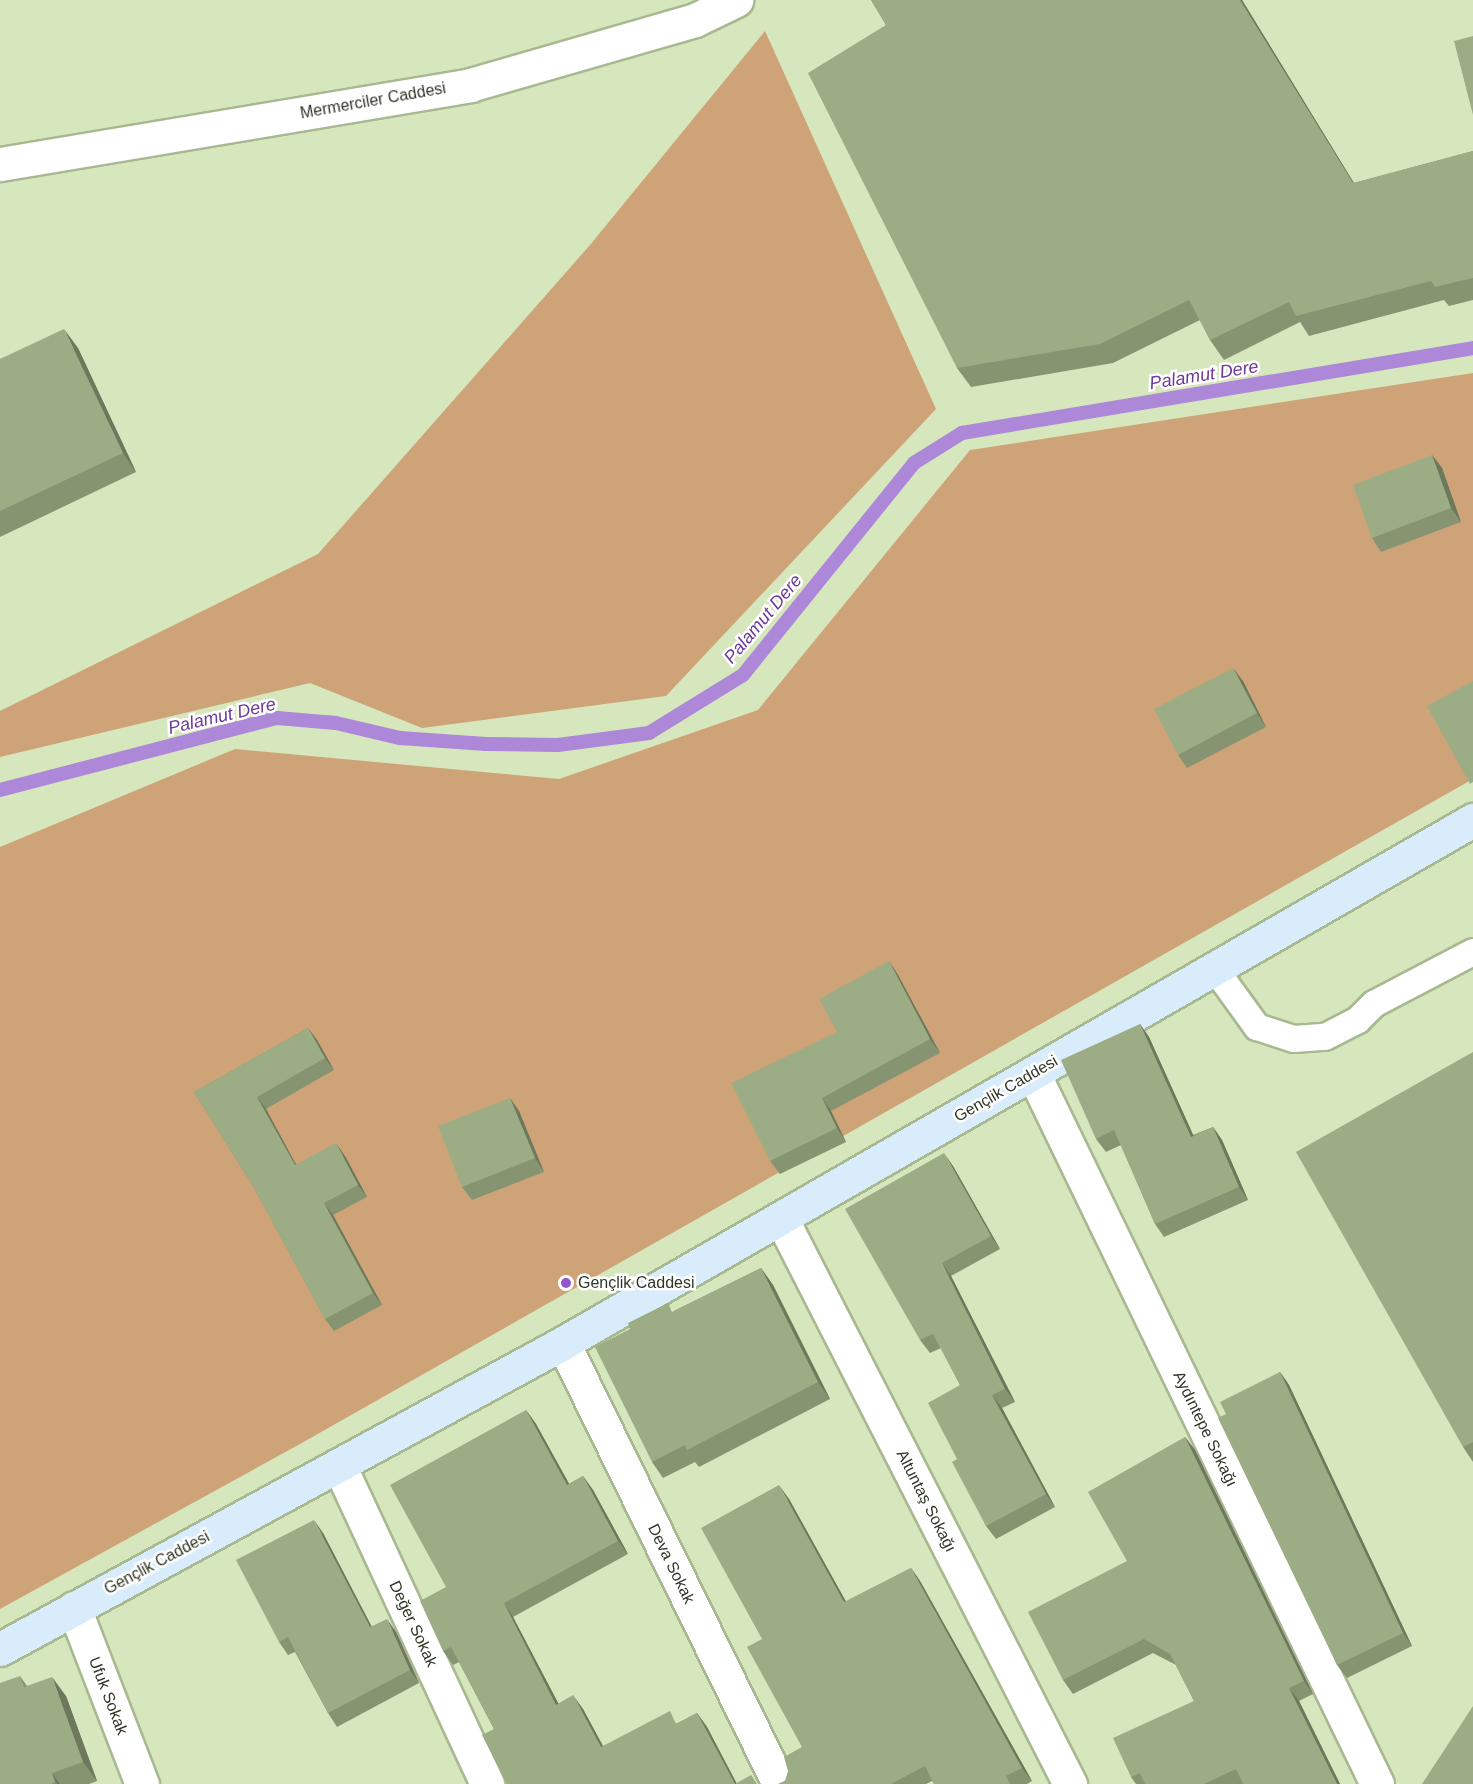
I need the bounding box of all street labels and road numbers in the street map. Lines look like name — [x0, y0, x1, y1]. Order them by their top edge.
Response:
street label: Mermerciler Caddesi — [299, 79, 447, 123]
street label: Gençlik Caddesi — [951, 1052, 1061, 1126]
street label: Aydıntepe Sokağı — [1169, 1368, 1241, 1490]
street label: Altuntaş Sokağı — [892, 1447, 960, 1555]
street label: Deva Sokak — [643, 1521, 699, 1607]
street label: Gençlik Caddesi — [101, 1527, 213, 1599]
street label: Değer Sokak — [385, 1578, 441, 1670]
street label: Ufuk Sokak — [84, 1654, 132, 1738]

